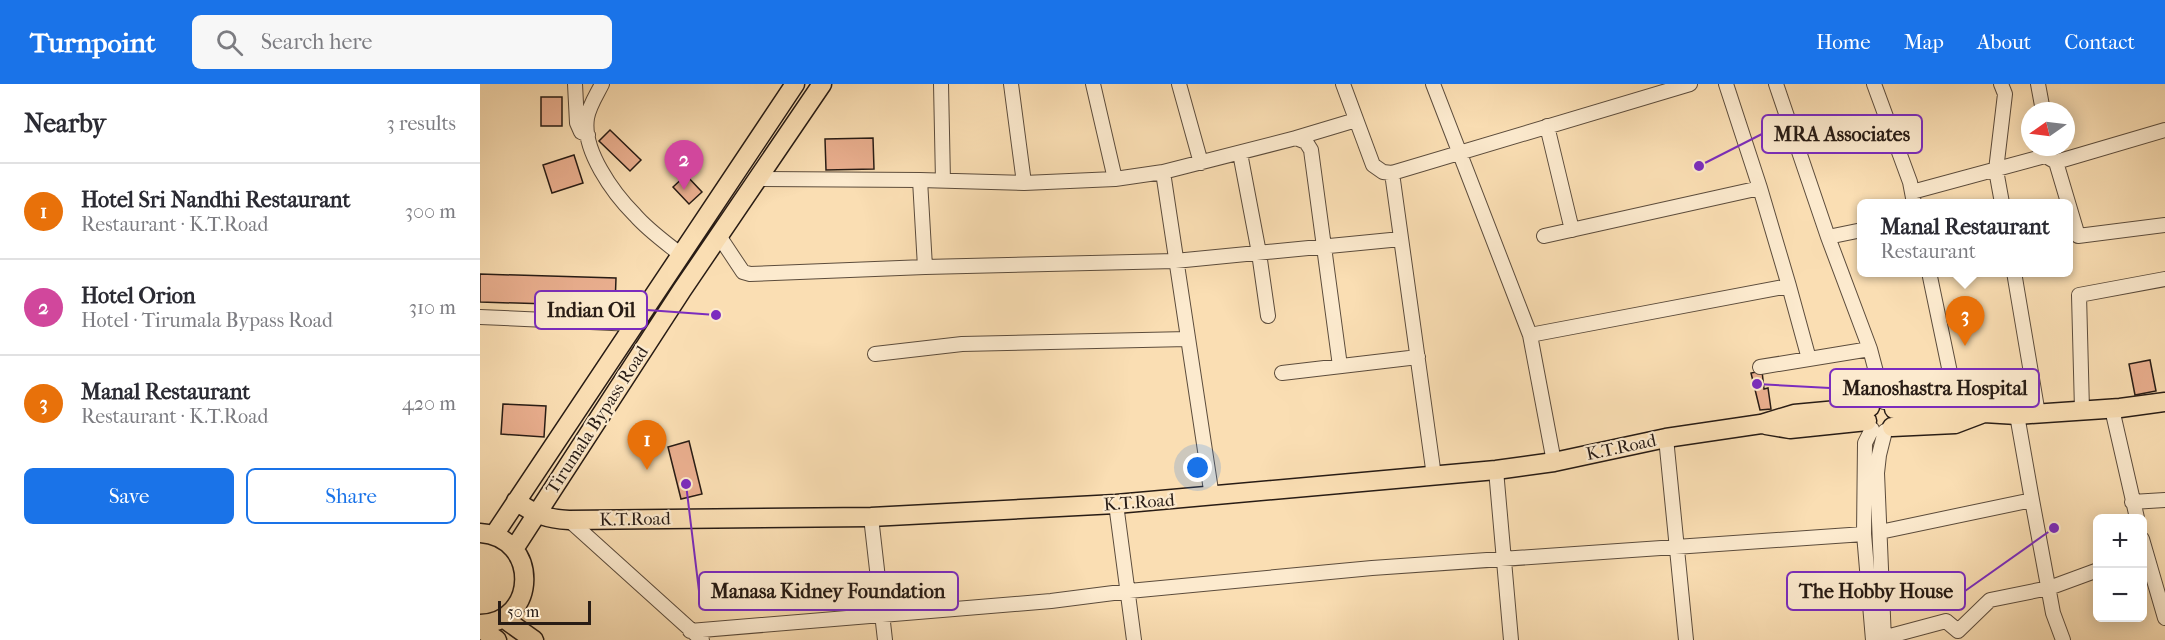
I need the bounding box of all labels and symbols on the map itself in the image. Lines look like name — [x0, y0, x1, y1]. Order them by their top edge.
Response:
north arrow — [2021, 102, 2075, 156]
callout: MRA Associates — [1762, 115, 1922, 153]
text: MRA Associates — [1773, 123, 1911, 146]
pin: 2 — [664, 141, 704, 190]
callout: Indian Oil — [535, 291, 647, 329]
pin: 3 — [1946, 296, 1984, 346]
text: Indian Oil — [547, 299, 636, 322]
street label: Tirumala Bypass Road — [542, 342, 653, 498]
callout: Manoshastra Hospital — [1830, 369, 2039, 407]
text: Manoshastra Hospital — [1841, 377, 2028, 400]
pin: 1 — [628, 420, 666, 470]
street label: K.T.Road — [1584, 430, 1658, 465]
your location — [1183, 453, 1212, 482]
street label: K.T.Road — [1103, 490, 1175, 515]
street label: K.T.Road — [599, 508, 671, 531]
callout: Manasa Kidney Foundation — [699, 572, 958, 610]
callout: The Hobby House — [1787, 572, 1965, 610]
text: Manasa Kidney Foundation — [710, 580, 946, 603]
text: The Hobby House — [1798, 580, 1953, 603]
scale bar — [498, 598, 591, 626]

